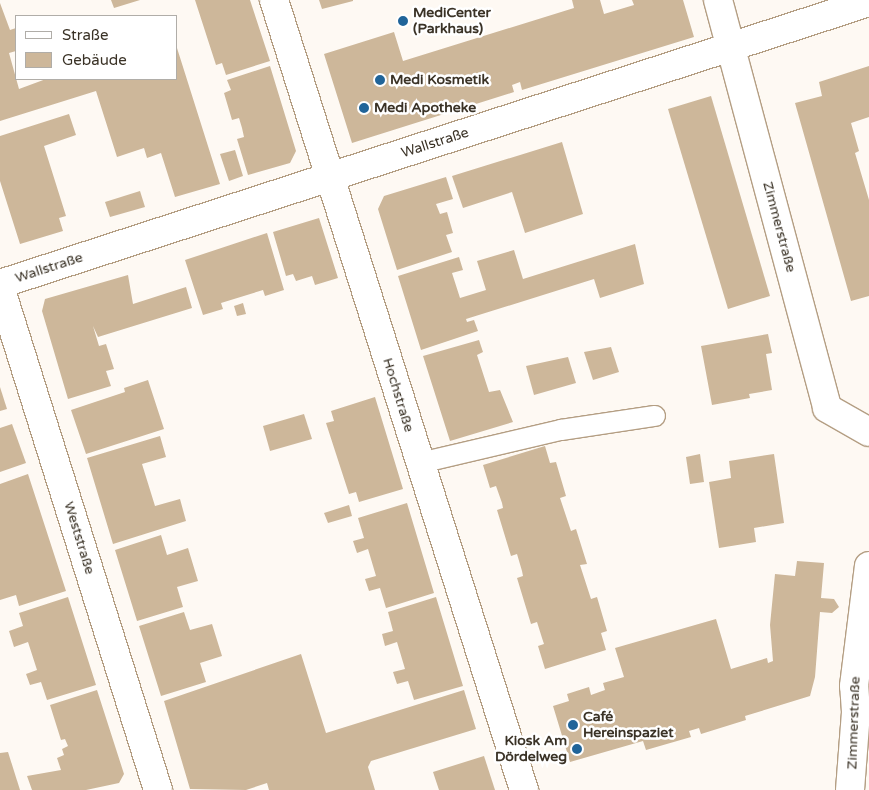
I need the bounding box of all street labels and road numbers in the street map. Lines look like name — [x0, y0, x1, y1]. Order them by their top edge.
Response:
street label: Wallstraße — [399, 124, 471, 162]
street label: Zimmerstraße — [759, 180, 799, 274]
street label: Wallstraße — [13, 249, 85, 287]
street label: Hochstraße — [379, 356, 417, 434]
street label: Weststraße — [60, 500, 98, 576]
street label: Zimmerstraße — [844, 676, 864, 770]

